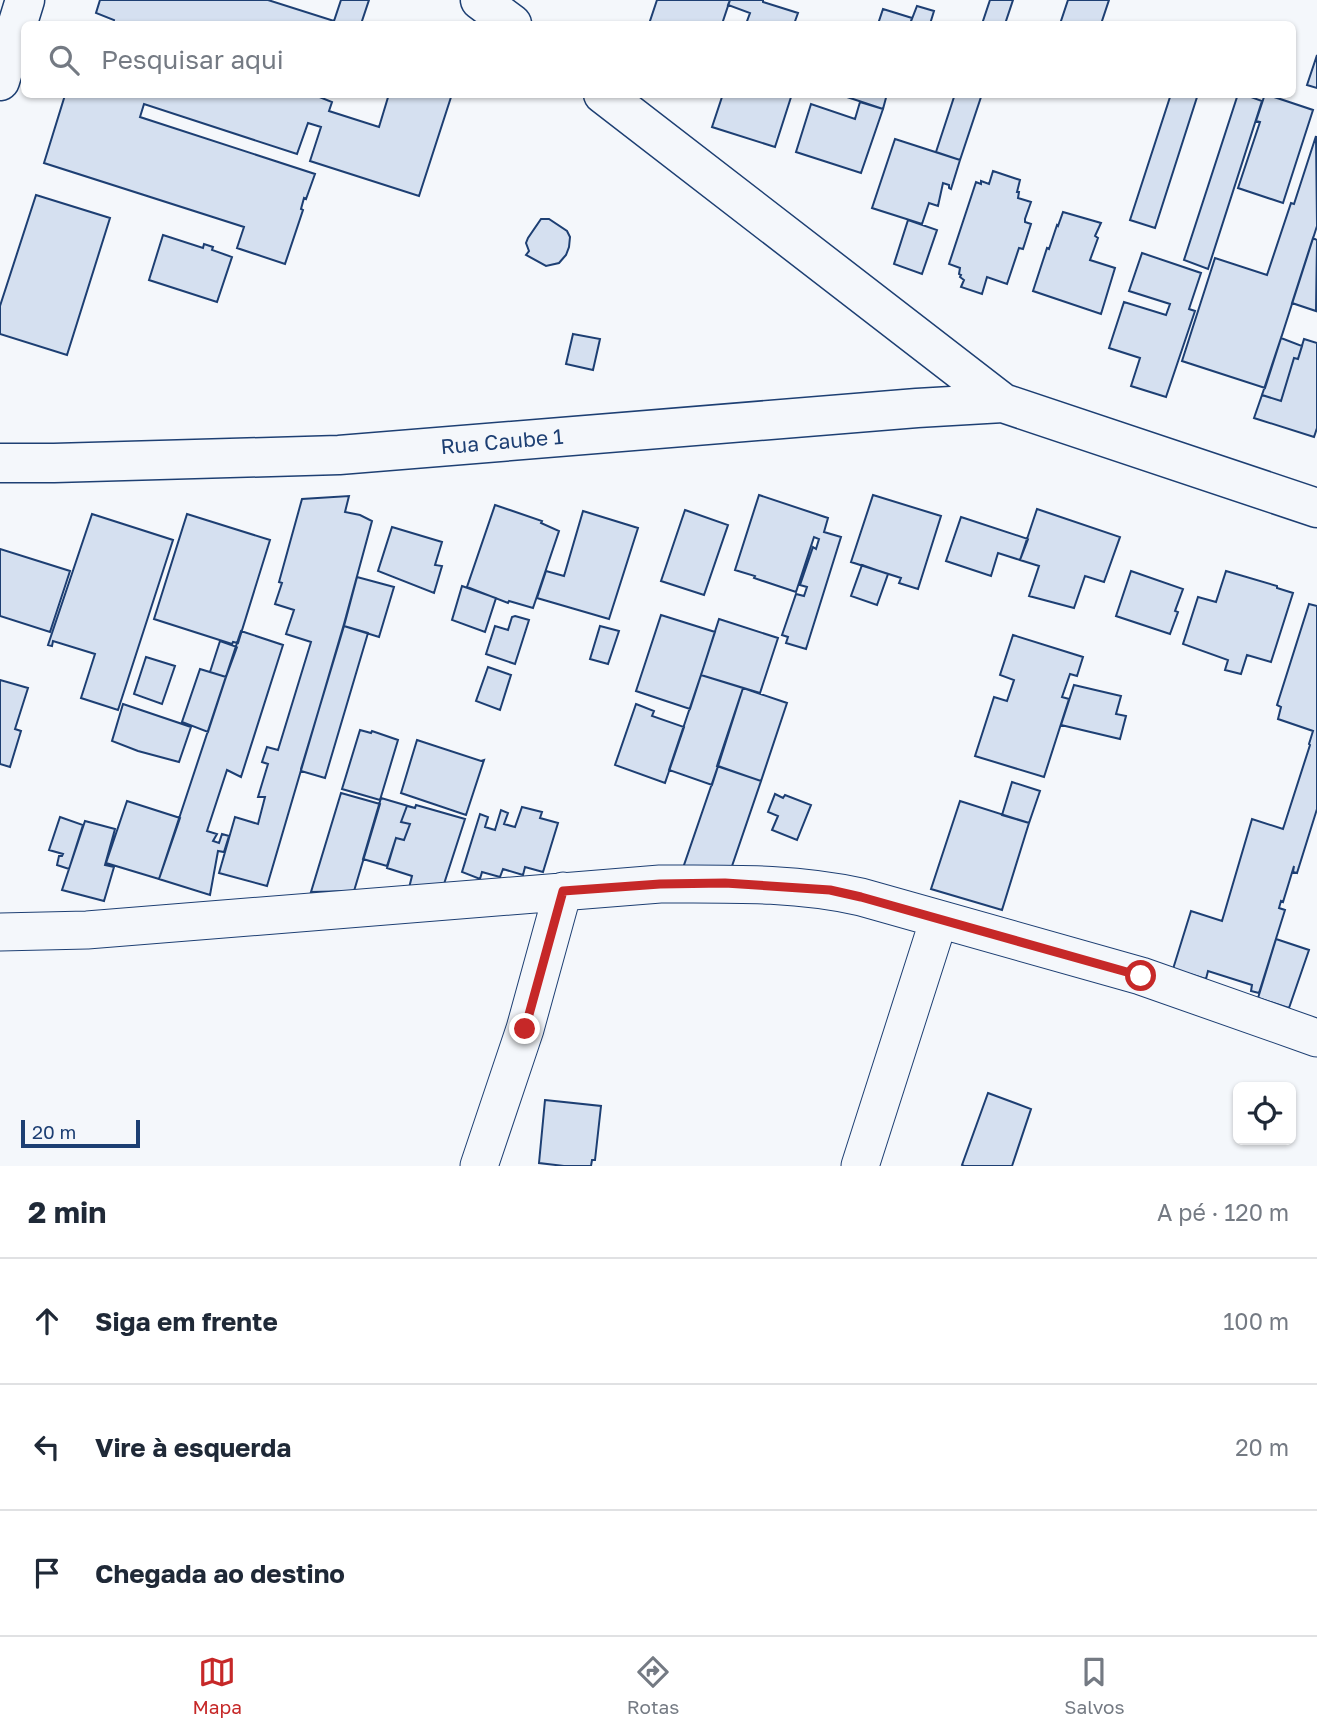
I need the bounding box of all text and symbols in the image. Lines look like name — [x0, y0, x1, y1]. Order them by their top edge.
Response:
search box — [21, 21, 1296, 98]
icon: search — [45, 41, 83, 79]
text: Pesquisar aqui — [101, 44, 284, 75]
street label: Rua Caube 1 — [439, 423, 564, 459]
route start — [1125, 960, 1156, 991]
route end — [509, 1013, 540, 1044]
map controls — [1233, 1082, 1296, 1145]
button: locate — [1233, 1082, 1296, 1145]
scale bar — [21, 1117, 140, 1149]
text: 20 m — [32, 1120, 76, 1143]
text: 2 min — [28, 1194, 106, 1230]
text: A pé · 120 m — [1157, 1198, 1289, 1226]
icon: ahead — [28, 1302, 66, 1340]
text: Siga em frente — [95, 1306, 278, 1337]
text: 100 m — [1223, 1307, 1289, 1335]
icon: left — [28, 1428, 66, 1466]
text: Vire à esquerda — [95, 1432, 291, 1463]
text: 20 m — [1235, 1433, 1289, 1461]
icon: arrive — [28, 1554, 66, 1592]
text: Chegada ao destino — [95, 1558, 345, 1589]
tab: Mapa — [192, 1653, 242, 1718]
tab: Rotas — [627, 1653, 679, 1718]
tab: Salvos — [1064, 1653, 1125, 1718]

